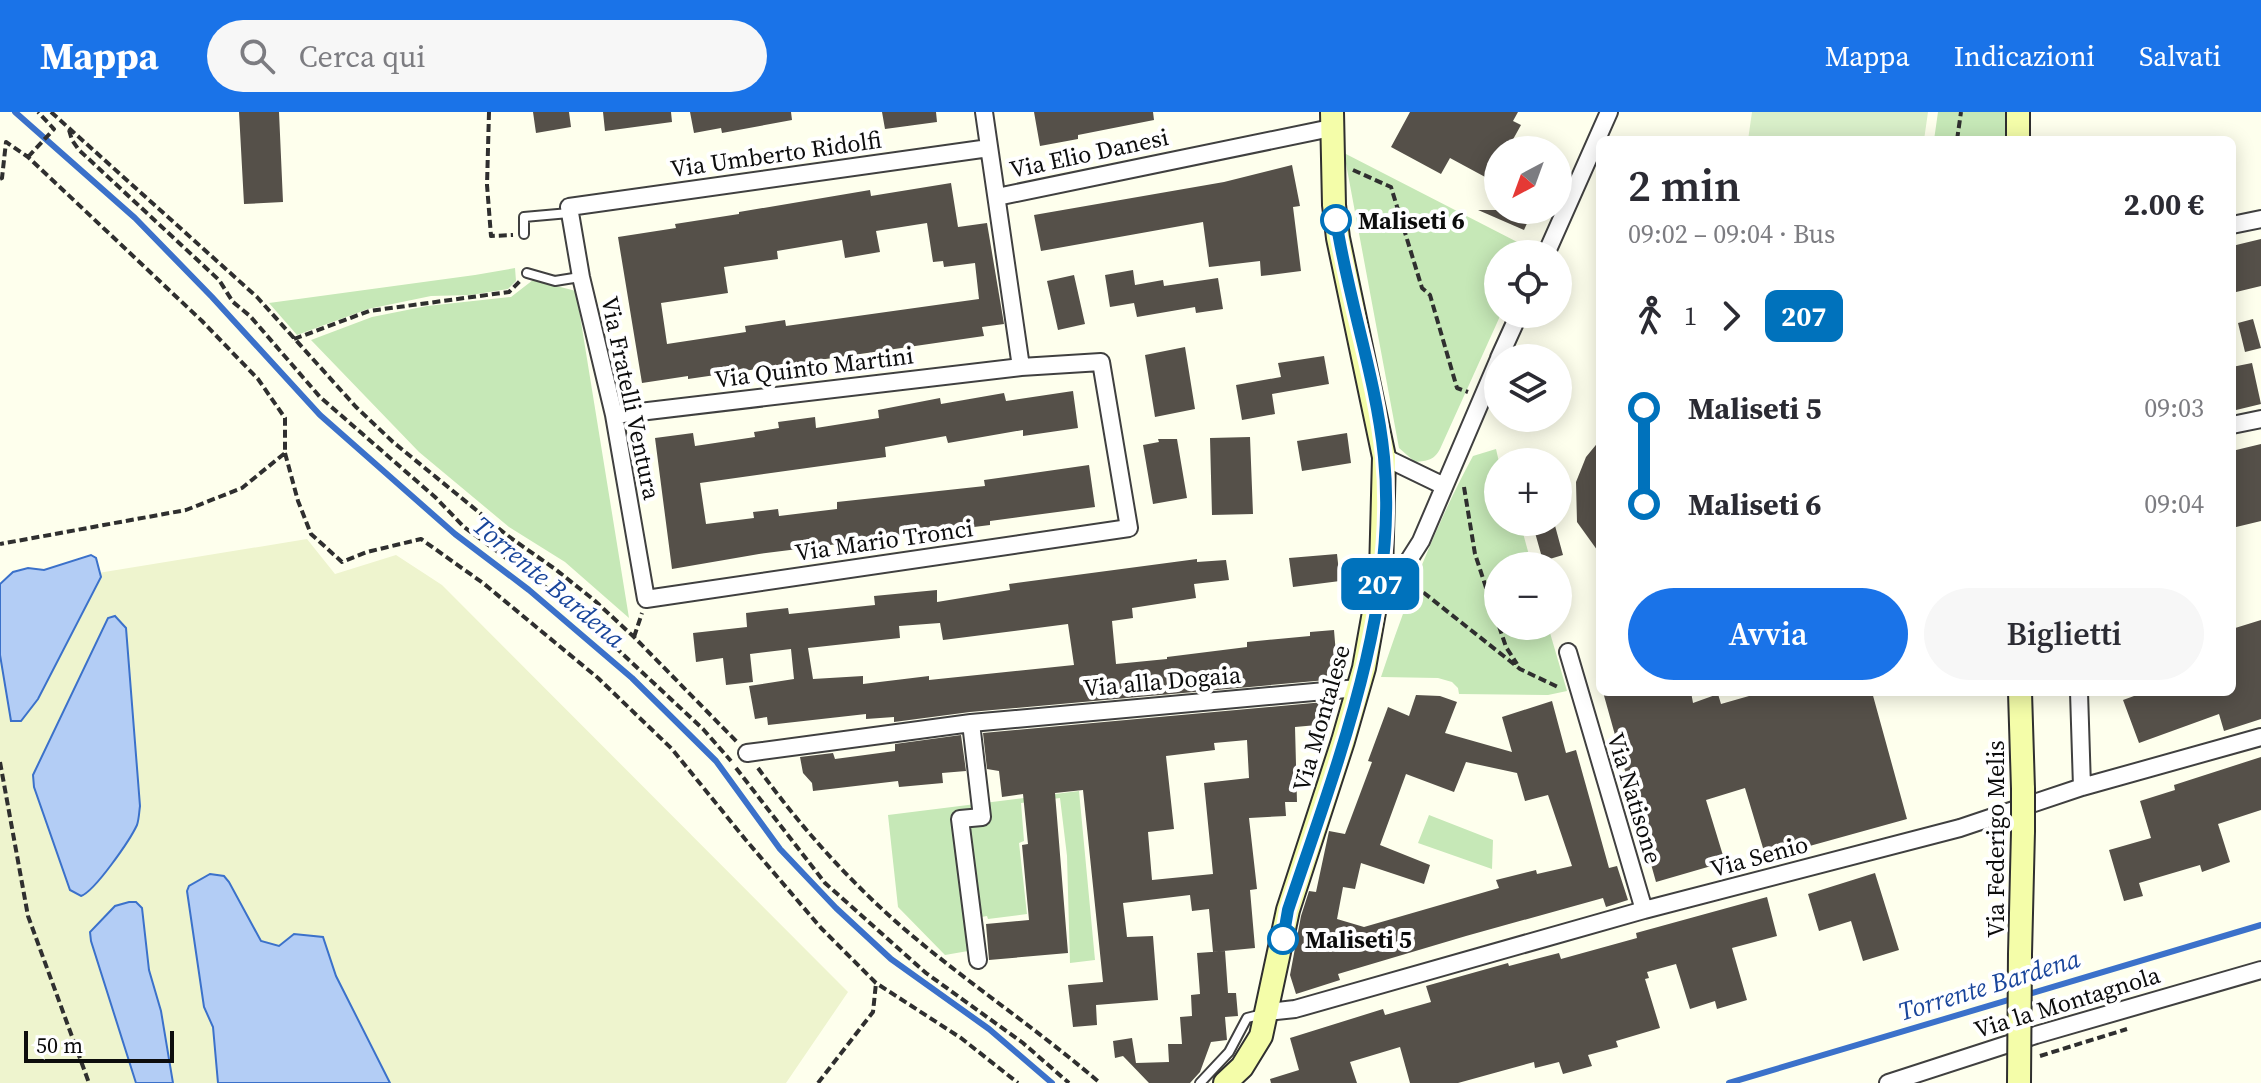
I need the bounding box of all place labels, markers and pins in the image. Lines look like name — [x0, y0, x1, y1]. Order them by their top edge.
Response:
place label: Maliseti 6 — [1358, 204, 1465, 237]
marker: Maliseti 6 — [1321, 205, 1351, 235]
place label: Maliseti 5 — [1305, 923, 1412, 956]
marker: Maliseti 5 — [1268, 924, 1298, 954]

